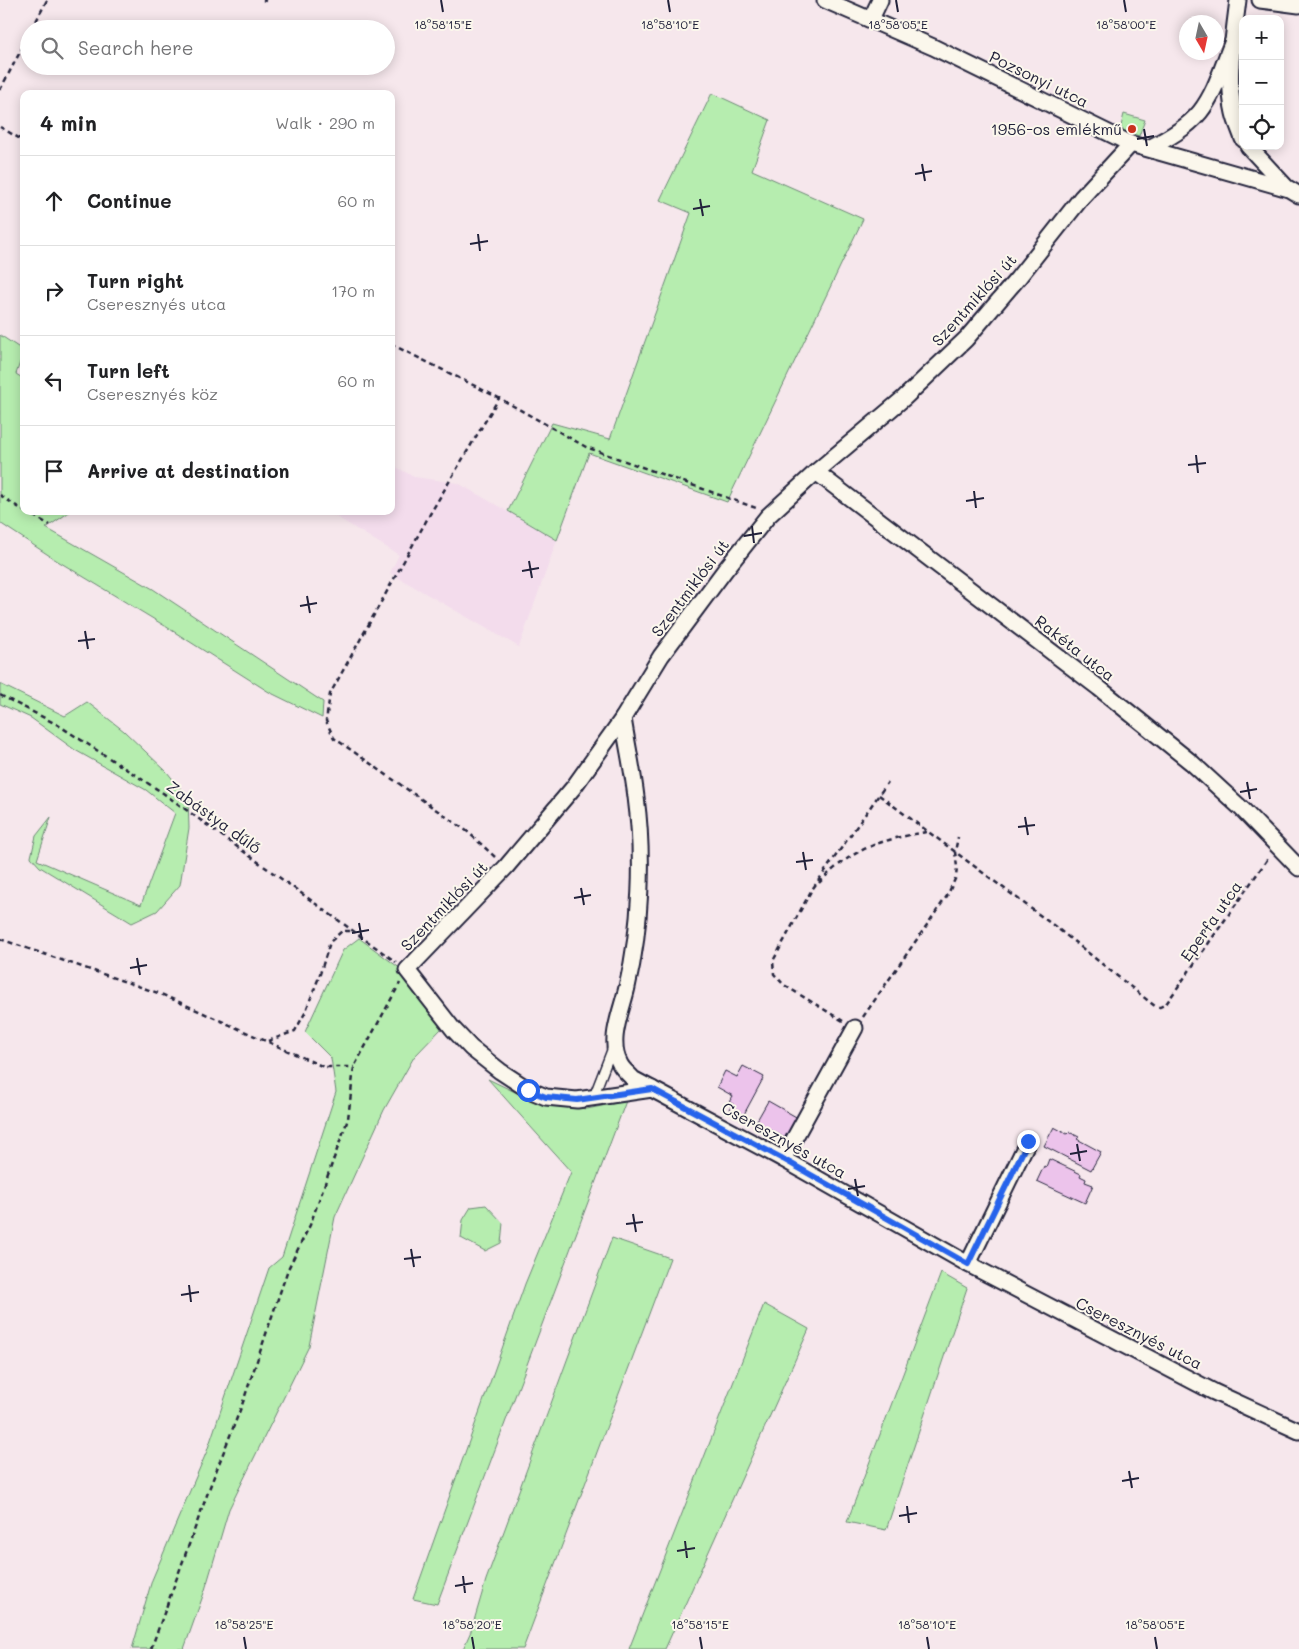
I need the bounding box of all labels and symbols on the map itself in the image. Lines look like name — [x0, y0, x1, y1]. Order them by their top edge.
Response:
north arrow — [1179, 15, 1224, 60]
text: 18°58'15"E — [414, 16, 472, 32]
text: 18°58'10"E — [641, 16, 699, 32]
text: 18°58'05"E — [868, 16, 928, 32]
text: 18°58'00"E — [1096, 16, 1156, 32]
street label: Pozsonyi utca — [986, 45, 1092, 112]
place label: 1956-os emlékmű — [991, 118, 1122, 139]
marker: 1956-os emlékmű — [1126, 123, 1138, 135]
street label: Szentmiklósi út — [927, 249, 1021, 350]
street label: Szentmiklósi út — [646, 535, 733, 641]
street label: Rakéta utca — [1031, 610, 1120, 685]
street label: Zabástya dűlő — [163, 775, 266, 858]
street label: Szentmiklósi út — [395, 856, 492, 955]
street label: Eperfa utca — [1175, 876, 1246, 965]
route start — [517, 1079, 540, 1102]
street label: Cseresznyés utca — [718, 1097, 850, 1183]
route end — [1017, 1130, 1040, 1153]
street label: Cseresznyés utca — [1072, 1292, 1206, 1374]
text: 18°58'25"E — [215, 1616, 274, 1632]
text: 18°58'20"E — [442, 1616, 502, 1632]
text: 18°58'15"E — [671, 1616, 729, 1632]
text: 18°58'10"E — [898, 1616, 956, 1632]
text: 18°58'05"E — [1125, 1616, 1185, 1632]

